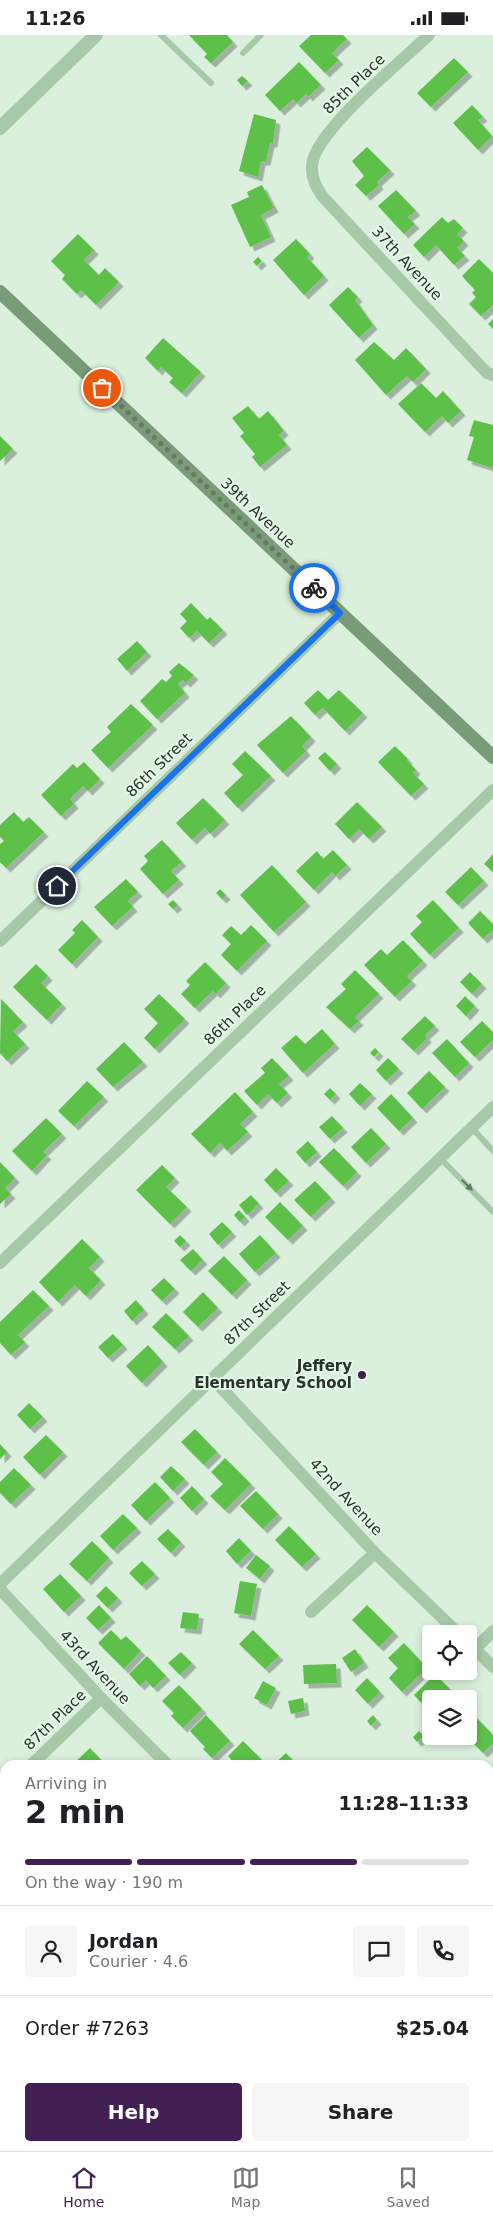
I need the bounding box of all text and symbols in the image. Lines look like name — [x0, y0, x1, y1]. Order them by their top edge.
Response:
text: 11:26 — [25, 7, 85, 29]
street label: 85th Place — [319, 50, 389, 118]
street label: 37th Avenue — [368, 222, 446, 304]
pin — [81, 367, 123, 409]
icon: bag — [88, 374, 116, 402]
street label: 39th Avenue — [217, 474, 299, 552]
courier — [289, 563, 339, 613]
icon: bike — [300, 574, 328, 602]
street label: 86th Street — [122, 729, 196, 801]
pin — [36, 865, 78, 907]
icon: home — [43, 872, 71, 900]
street label: 86th Place — [200, 981, 270, 1049]
one-way arrow — [461, 1179, 473, 1191]
street label: 87th Street — [220, 1277, 294, 1349]
place label: Jeffery Elementary School — [194, 1357, 352, 1392]
marker: Jeffery Elementary School — [356, 1369, 368, 1381]
street label: 42nd Avenue — [306, 1455, 386, 1539]
map controls — [422, 1625, 477, 1745]
button: locate — [422, 1625, 477, 1680]
street label: 43rd Avenue — [56, 1626, 134, 1708]
street label: 87th Place — [20, 1686, 90, 1754]
button: layers — [422, 1690, 477, 1745]
text: Arriving in — [25, 1774, 107, 1793]
text: 11:28–11:33 — [339, 1792, 469, 1814]
text: 2 min — [25, 1793, 126, 1831]
text: On the way · 190 m — [25, 1873, 183, 1892]
button: person — [25, 1925, 77, 1977]
button: chat — [353, 1925, 405, 1977]
button: phone — [417, 1925, 469, 1977]
text: Jordan — [89, 1930, 158, 1952]
text: Courier · 4.6 — [89, 1952, 188, 1971]
text: Order #7263 — [25, 2017, 149, 2039]
text: $25.04 — [396, 2017, 469, 2039]
button: Help — [25, 2083, 242, 2141]
button: Share — [252, 2083, 469, 2141]
tab: Home — [63, 2164, 104, 2210]
tab: Map — [231, 2164, 260, 2210]
tab: Saved — [387, 2164, 430, 2210]

